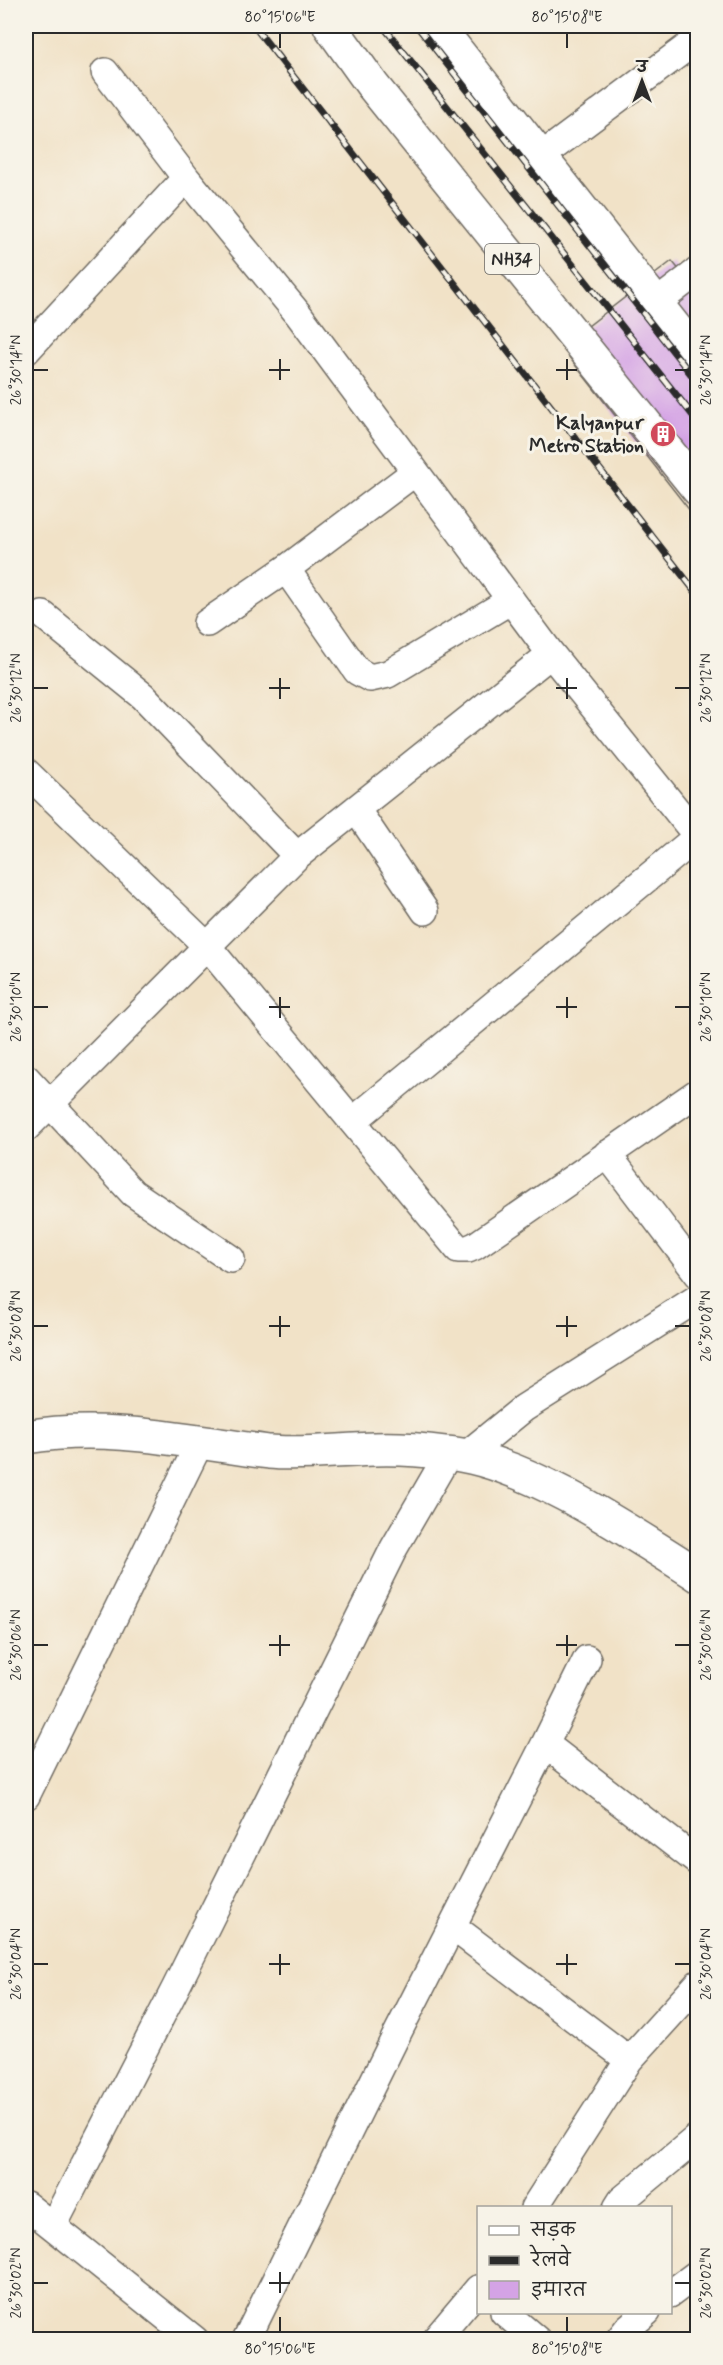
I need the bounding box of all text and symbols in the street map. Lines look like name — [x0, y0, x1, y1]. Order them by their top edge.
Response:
text: 80°15'06"E — [245, 8, 316, 28]
text: 80°15'08"E — [532, 8, 603, 28]
north arrow — [612, 51, 672, 111]
text: उ — [635, 57, 649, 78]
road number: NH34 — [485, 244, 539, 274]
text: 26°30'14"N — [7, 335, 27, 405]
text: 26°30'14"N — [697, 335, 717, 405]
place label: Kalyanpur Metro Station — [529, 410, 645, 460]
building icon: Kalyanpur Metro Station — [648, 419, 678, 449]
text: 26°30'12"N — [7, 653, 27, 723]
text: 26°30'12"N — [697, 653, 717, 723]
text: 26°30'10"N — [7, 972, 27, 1042]
text: 26°30'10"N — [697, 972, 717, 1042]
text: 26°30'08"N — [7, 1290, 27, 1362]
text: 26°30'08"N — [697, 1290, 717, 1362]
text: 26°30'06"N — [7, 1609, 27, 1681]
text: 26°30'06"N — [697, 1609, 717, 1681]
text: 26°30'04"N — [7, 1928, 27, 2000]
text: 26°30'04"N — [697, 1928, 717, 2000]
legend — [477, 2206, 672, 2314]
text: सड़क — [530, 2219, 576, 2243]
text: रेलवे — [529, 2244, 572, 2273]
text: 26°30'02"N — [7, 2247, 27, 2319]
text: 26°30'02"N — [697, 2247, 717, 2319]
text: इमारत — [531, 2279, 587, 2303]
text: 80°15'06"E — [245, 2340, 316, 2360]
text: 80°15'08"E — [532, 2340, 603, 2360]

